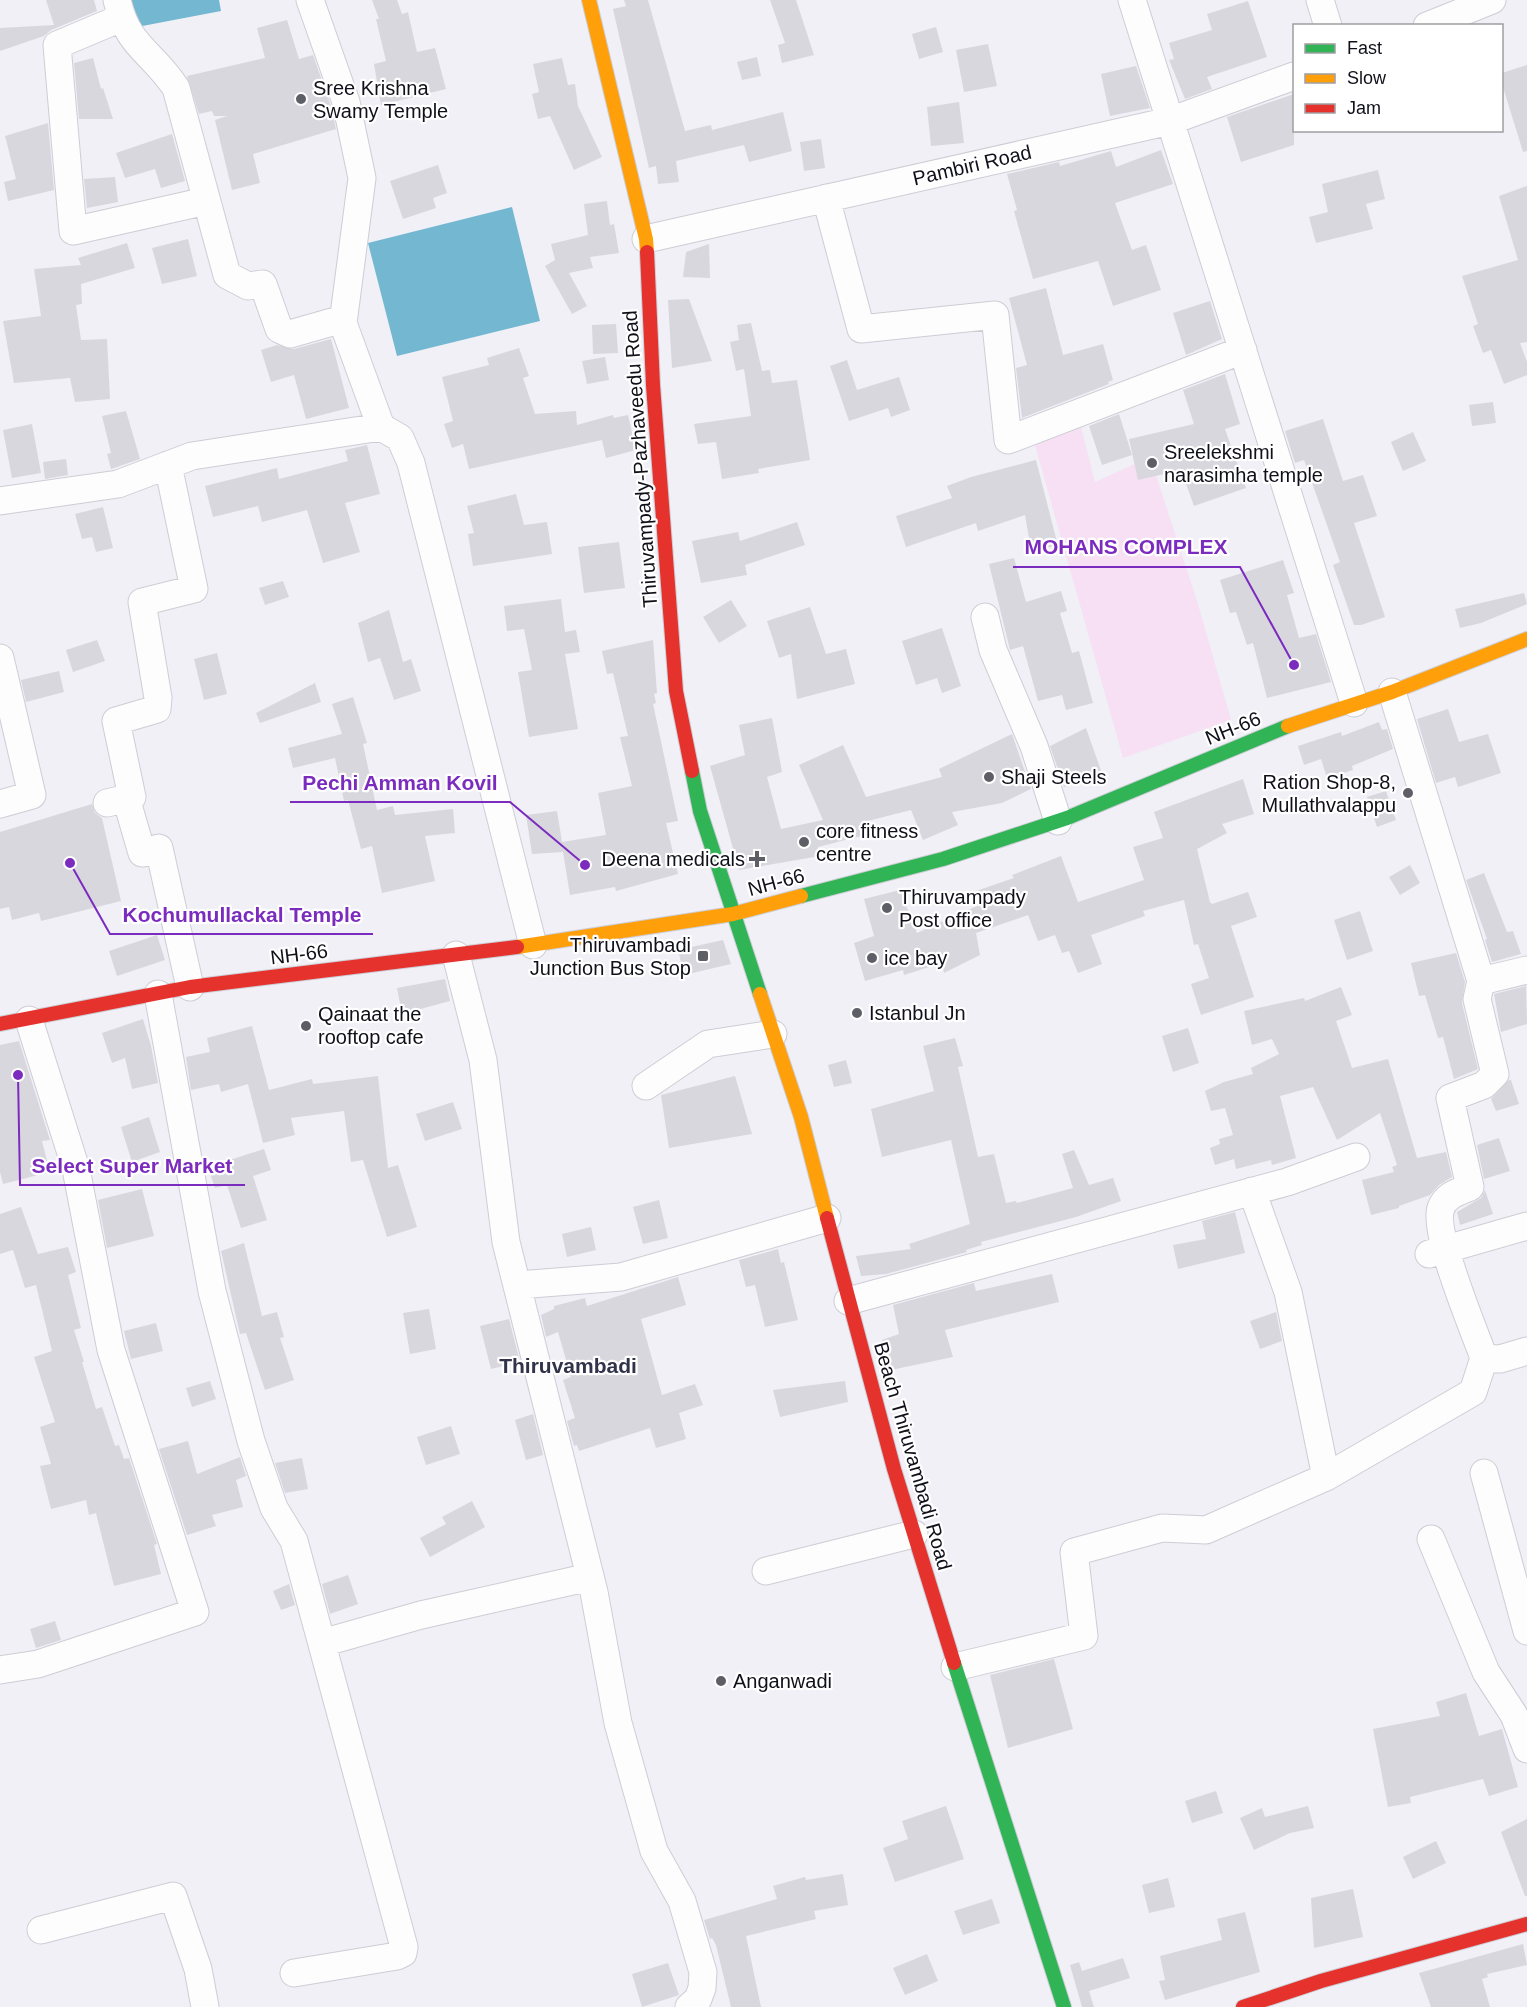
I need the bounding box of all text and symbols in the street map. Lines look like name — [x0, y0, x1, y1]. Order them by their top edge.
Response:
legend — [1293, 24, 1503, 132]
text: Fast — [1347, 38, 1382, 58]
text: Slow — [1347, 68, 1387, 88]
place label: Sree Krishna Swamy Temple — [313, 77, 448, 122]
marker: Sree Krishna Swamy Temple — [294, 92, 308, 106]
text: Jam — [1347, 98, 1381, 118]
street label: Pambiri Road — [910, 141, 1034, 189]
street label: Thiruvampady-Pazhaveedu Road — [619, 310, 661, 608]
place label: Sreelekshmi narasimha temple — [1164, 441, 1323, 486]
marker: Sreelekshmi narasimha temple — [1145, 456, 1159, 470]
callout: MOHANS COMPLEX — [1013, 528, 1240, 567]
text: MOHANS COMPLEX — [1024, 535, 1228, 558]
street label: NH-66 — [1202, 707, 1264, 749]
callout: Pechi Amman Kovil — [290, 763, 510, 802]
place label: Shaji Steels — [1001, 766, 1107, 788]
marker: Shaji Steels — [982, 770, 996, 784]
text: Pechi Amman Kovil — [302, 771, 498, 794]
place label: Ration Shop-8, Mullathvalappu — [1261, 771, 1396, 816]
marker: Ration Shop-8, Mullathvalappu — [1401, 786, 1415, 800]
place label: core fitness centre — [816, 820, 918, 865]
marker: core fitness centre — [797, 835, 811, 849]
place label: Deena medicals — [602, 848, 745, 870]
marker: Deena medicals — [750, 852, 764, 866]
street label: NH-66 — [745, 864, 807, 900]
place label: Thiruvampady Post office — [899, 886, 1026, 931]
callout: Kochumullackal Temple — [110, 895, 373, 934]
marker: Thiruvampady Post office — [880, 901, 894, 915]
text: Kochumullackal Temple — [123, 903, 361, 926]
place label: Thiruvambadi Junction Bus Stop — [530, 934, 691, 979]
street label: NH-66 — [269, 940, 329, 968]
place label: ice bay — [884, 947, 947, 969]
marker: Thiruvambadi Junction Bus Stop — [696, 949, 710, 963]
marker: ice bay — [865, 951, 879, 965]
place label: Istanbul Jn — [869, 1002, 966, 1024]
place label: Qainaat the rooftop cafe — [318, 1003, 424, 1048]
marker: Istanbul Jn — [850, 1006, 864, 1020]
marker: Qainaat the rooftop cafe — [299, 1019, 313, 1033]
callout: Select Super Market — [20, 1146, 245, 1185]
text: Select Super Market — [32, 1154, 232, 1177]
street label: Beach Thiruvambadi Road — [870, 1339, 956, 1573]
district label: Thiruvambadi — [499, 1354, 637, 1377]
place label: Anganwadi — [733, 1670, 832, 1692]
marker: Anganwadi — [714, 1674, 728, 1688]

